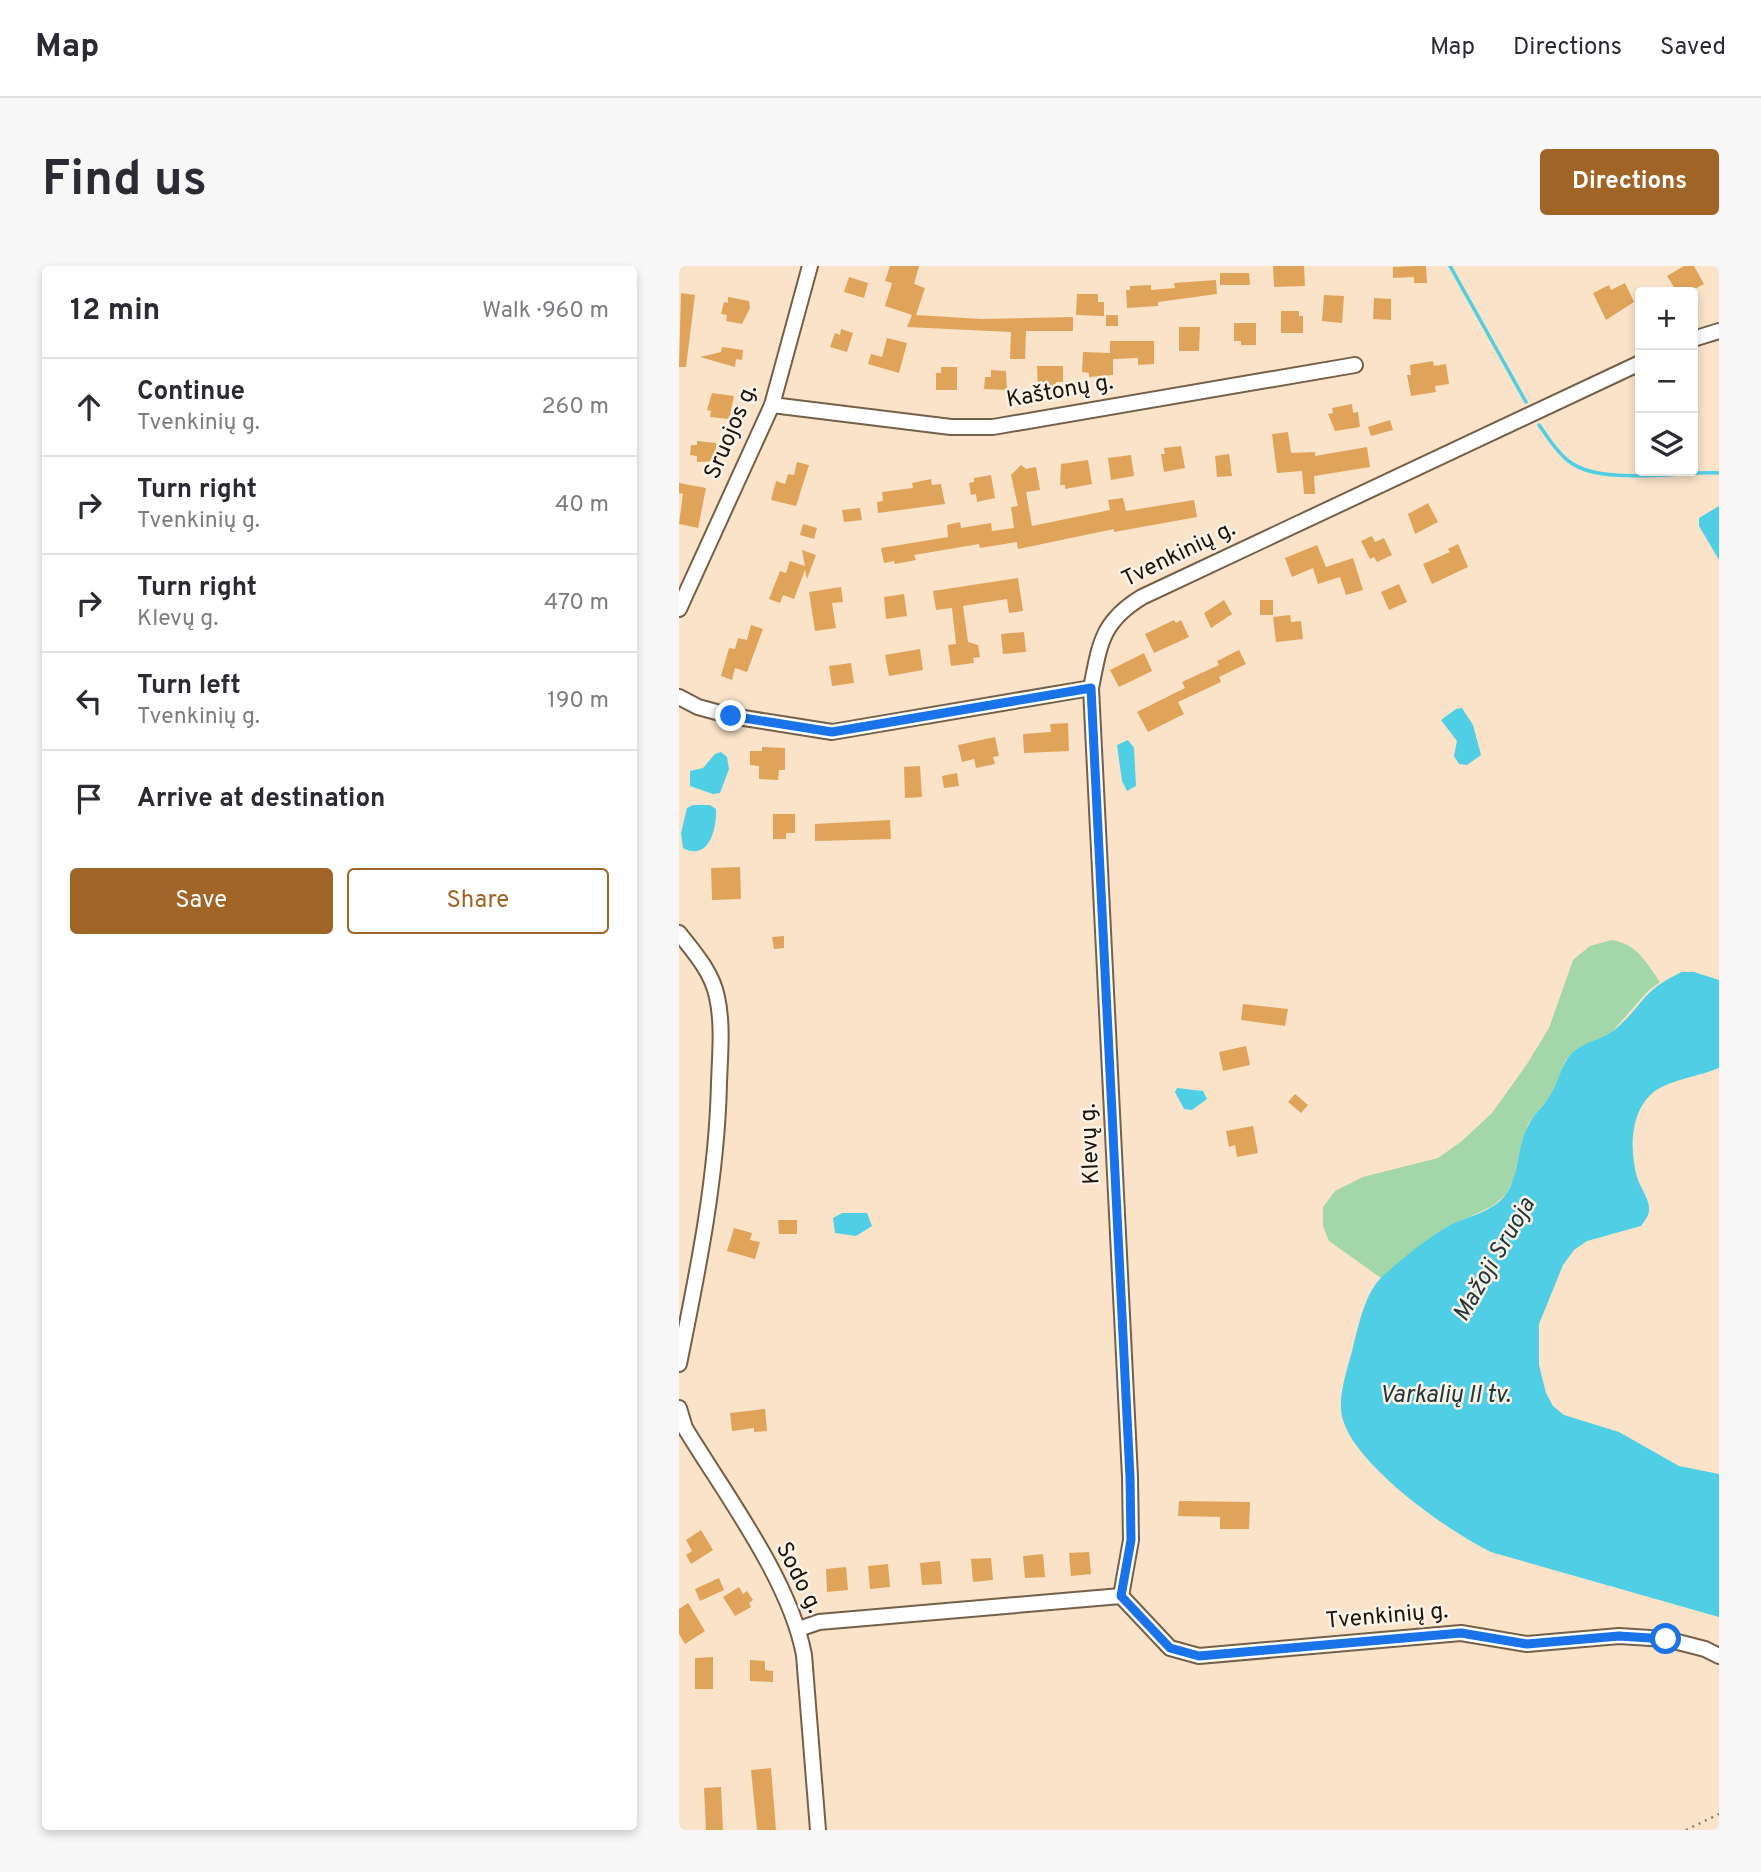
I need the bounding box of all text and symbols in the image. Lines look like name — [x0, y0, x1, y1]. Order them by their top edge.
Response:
text: Map — [35, 27, 99, 69]
text: Map — [1430, 33, 1475, 63]
text: Directions — [1513, 33, 1622, 63]
text: Saved — [1660, 33, 1726, 63]
button: Directions — [1540, 149, 1719, 215]
text: Find us — [42, 151, 207, 213]
map controls — [1635, 287, 1698, 476]
button: + — [1635, 287, 1698, 350]
text: 12 min — [70, 293, 160, 330]
text: Walk · 960 m — [482, 297, 609, 326]
button: − — [1635, 350, 1698, 413]
street label: Kaštonų g. — [1004, 368, 1116, 416]
text: Continue — [137, 376, 245, 409]
street label: Sruojos g. — [699, 380, 765, 484]
icon: ahead — [70, 388, 108, 426]
text: 260 m — [542, 393, 609, 422]
text: Tvenkinių g. — [137, 409, 260, 438]
button: layers — [1635, 413, 1698, 476]
text: Turn right — [137, 474, 257, 507]
icon: right — [70, 486, 108, 524]
text: 40 m — [555, 491, 609, 520]
text: Tvenkinių g. — [137, 507, 260, 536]
street label: Tvenkinių g. — [1117, 515, 1241, 595]
text: Turn right — [137, 572, 257, 605]
icon: right — [70, 584, 108, 622]
text: 470 m — [544, 589, 609, 618]
text: Klevų g. — [137, 605, 218, 634]
text: Turn left — [137, 670, 241, 703]
icon: left — [70, 682, 108, 720]
text: 190 m — [547, 687, 609, 716]
route end — [715, 700, 746, 731]
text: Tvenkinių g. — [137, 703, 260, 732]
icon: arrive — [70, 780, 108, 818]
text: Arrive at destination — [137, 783, 385, 816]
button: Save — [70, 868, 333, 934]
button: Share — [347, 868, 609, 934]
street label: Klevų g. — [1074, 1103, 1108, 1185]
water label: Mažoji Sruoja — [1447, 1192, 1543, 1328]
water label: Varkalių II tv. — [1379, 1381, 1511, 1411]
street label: Sodo g. — [768, 1538, 828, 1618]
street label: Tvenkinių g. — [1324, 1597, 1450, 1637]
route start — [1650, 1623, 1681, 1654]

